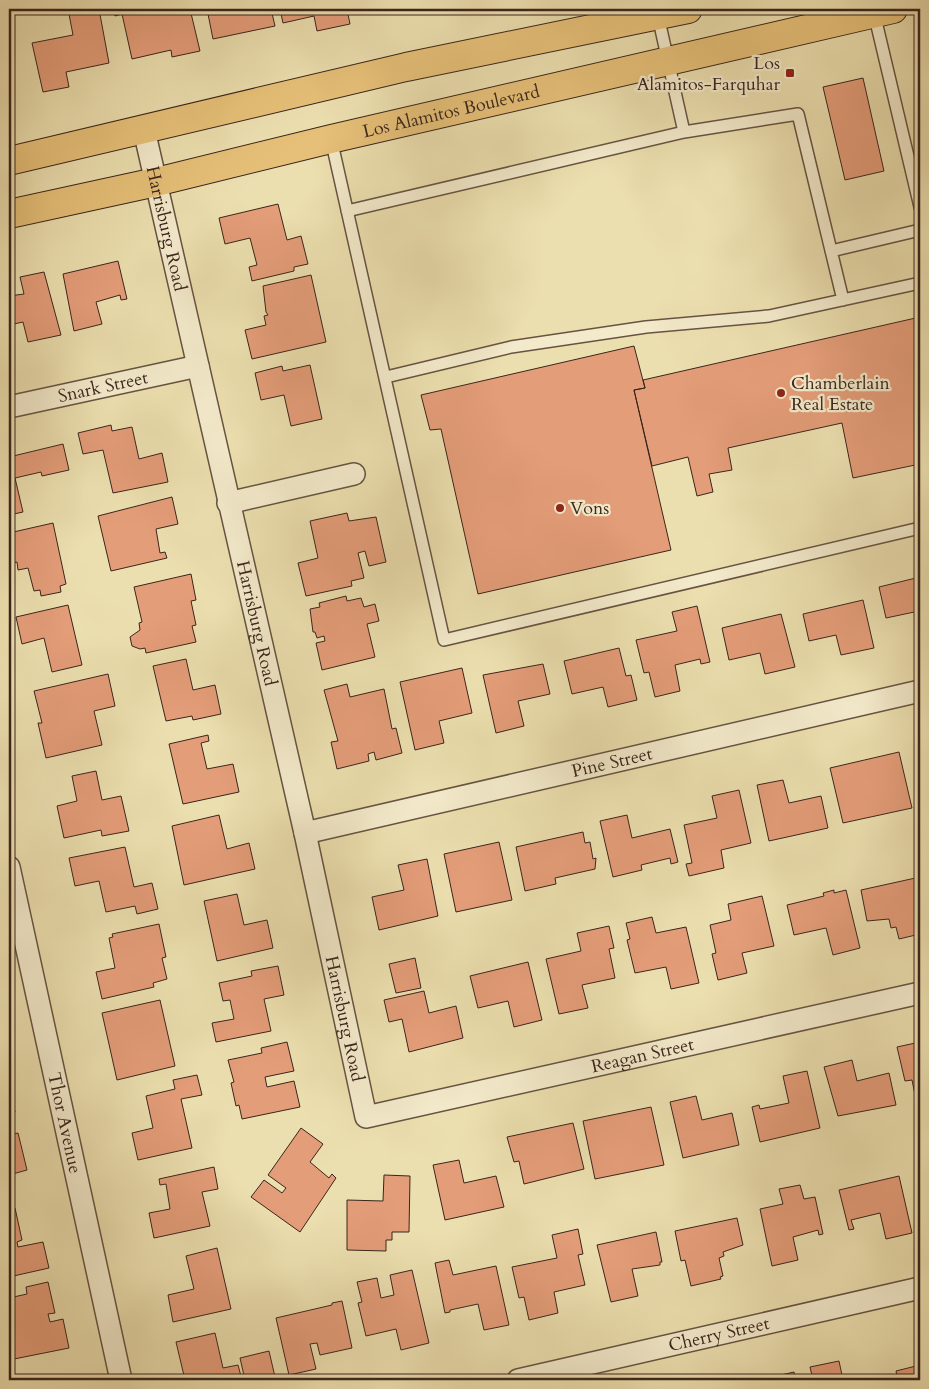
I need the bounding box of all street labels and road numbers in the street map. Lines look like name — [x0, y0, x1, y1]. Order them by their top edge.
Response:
street label: Los Alamitos Boulevard — [360, 79, 543, 144]
street label: Harrisburg Road — [140, 164, 193, 294]
street label: Snark Street — [56, 365, 151, 409]
street label: Harrisburg Road — [230, 558, 283, 689]
street label: Pine Street — [569, 741, 655, 784]
street label: Harrisburg Road — [319, 954, 370, 1084]
street label: Reagan Street — [589, 1032, 697, 1079]
street label: Thor Avenue — [41, 1070, 88, 1176]
street label: Cherry Street — [666, 1311, 772, 1358]

